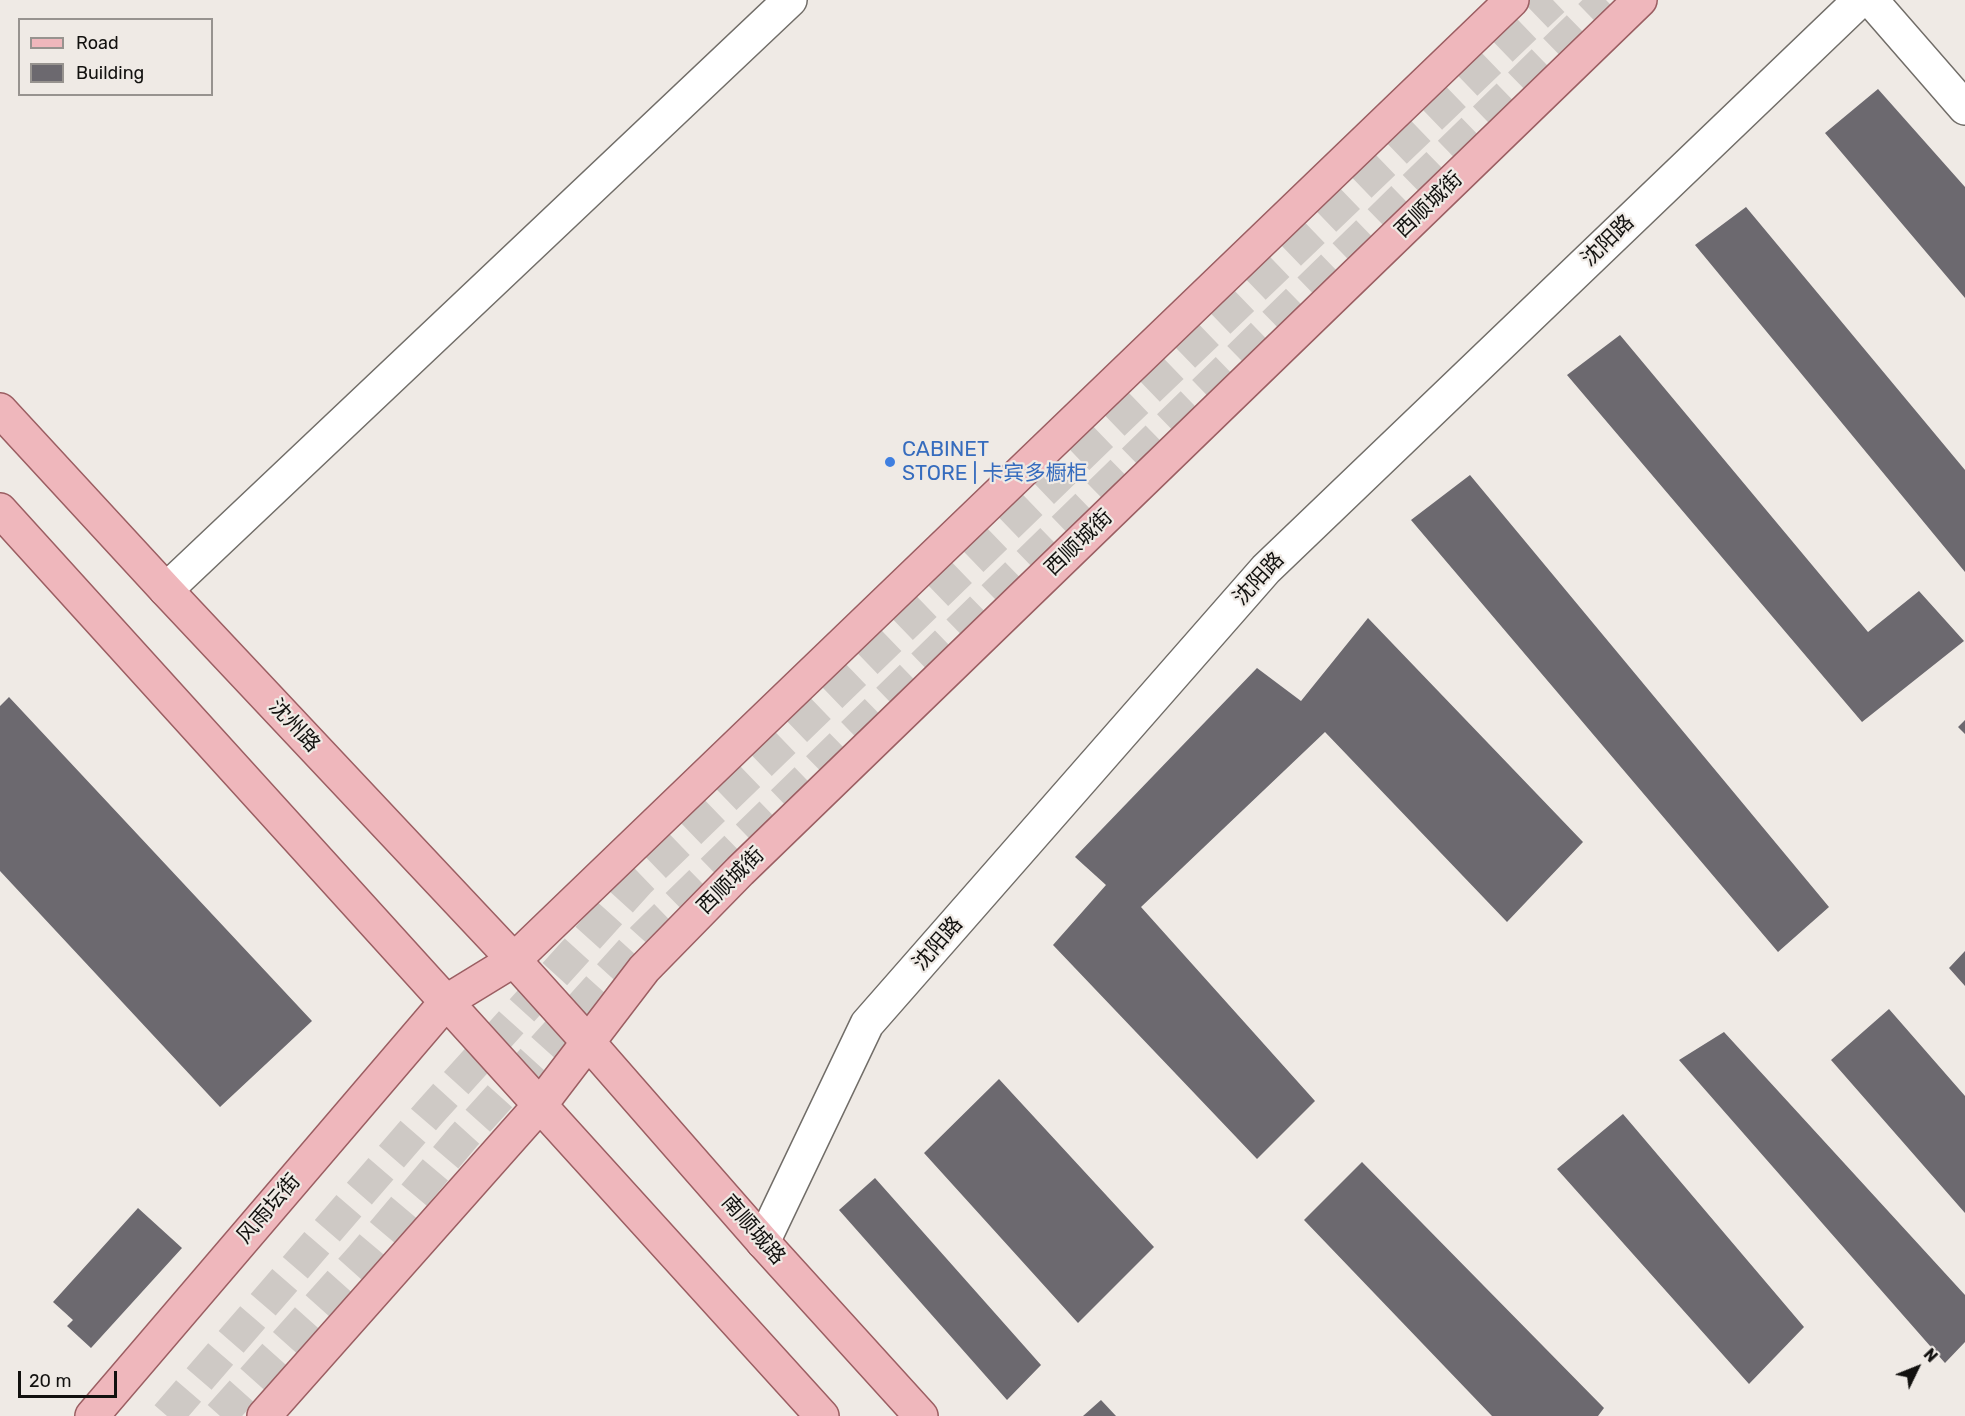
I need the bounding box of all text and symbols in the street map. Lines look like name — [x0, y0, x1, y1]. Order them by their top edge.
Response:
legend — [18, 18, 213, 96]
text: Road — [76, 32, 119, 54]
text: Building — [76, 62, 144, 84]
street label: 西顺城街 — [1390, 167, 1468, 243]
street label: 沈阳路 — [1577, 210, 1639, 272]
place label: CABINET STORE | 卡宾多橱柜 — [902, 437, 1088, 487]
marker: CABINET STORE | 卡宾多橱柜 — [883, 455, 897, 469]
street label: 西顺城街 — [1040, 505, 1118, 581]
street label: 沈阳路 — [1228, 547, 1290, 611]
street label: 沈州路 — [263, 694, 325, 758]
street label: 西顺城街 — [692, 842, 770, 920]
street label: 沈阳路 — [908, 912, 968, 976]
street label: 风雨坛街 — [232, 1169, 306, 1249]
street label: 南顺城路 — [716, 1190, 790, 1270]
north arrow — [1887, 1338, 1947, 1398]
text: N — [1920, 1345, 1941, 1366]
scale bar — [21, 1359, 120, 1397]
text: 20 m — [29, 1370, 71, 1392]

